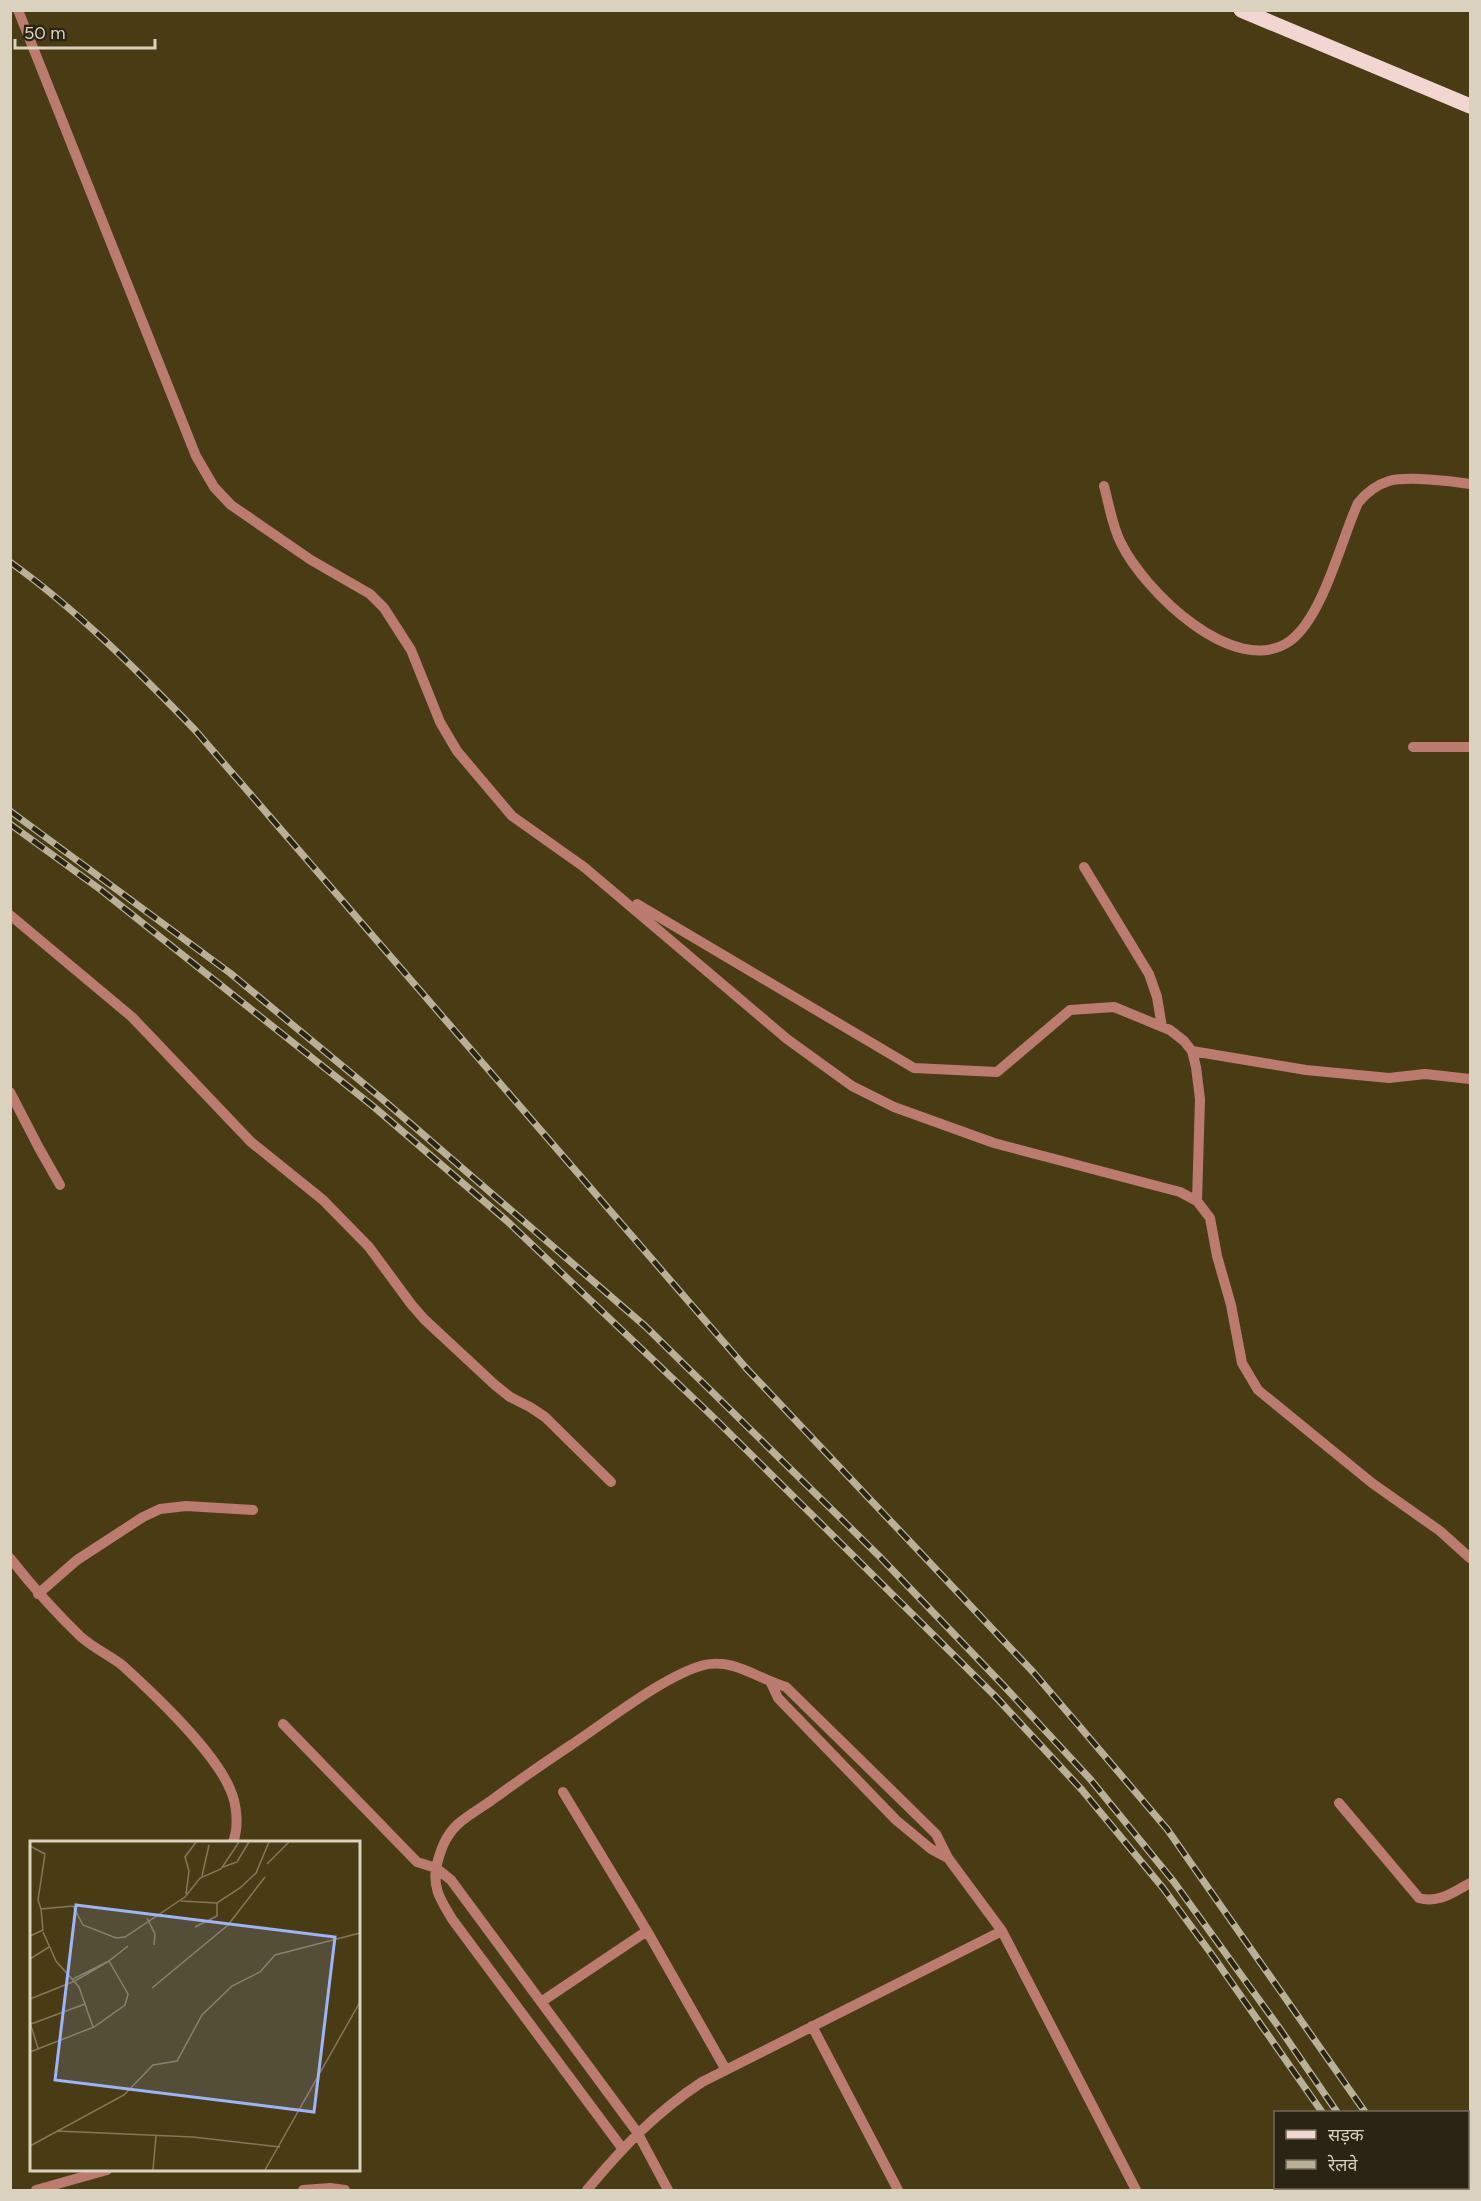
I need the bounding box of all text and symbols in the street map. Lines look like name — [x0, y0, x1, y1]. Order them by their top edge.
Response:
scale bar — [15, 12, 154, 50]
text: 50 m — [24, 22, 66, 44]
inset map — [30, 1841, 360, 2171]
legend — [1274, 2111, 1469, 2189]
text: सड़क — [1328, 2124, 1365, 2146]
text: रेलवे — [1327, 2154, 1359, 2176]

